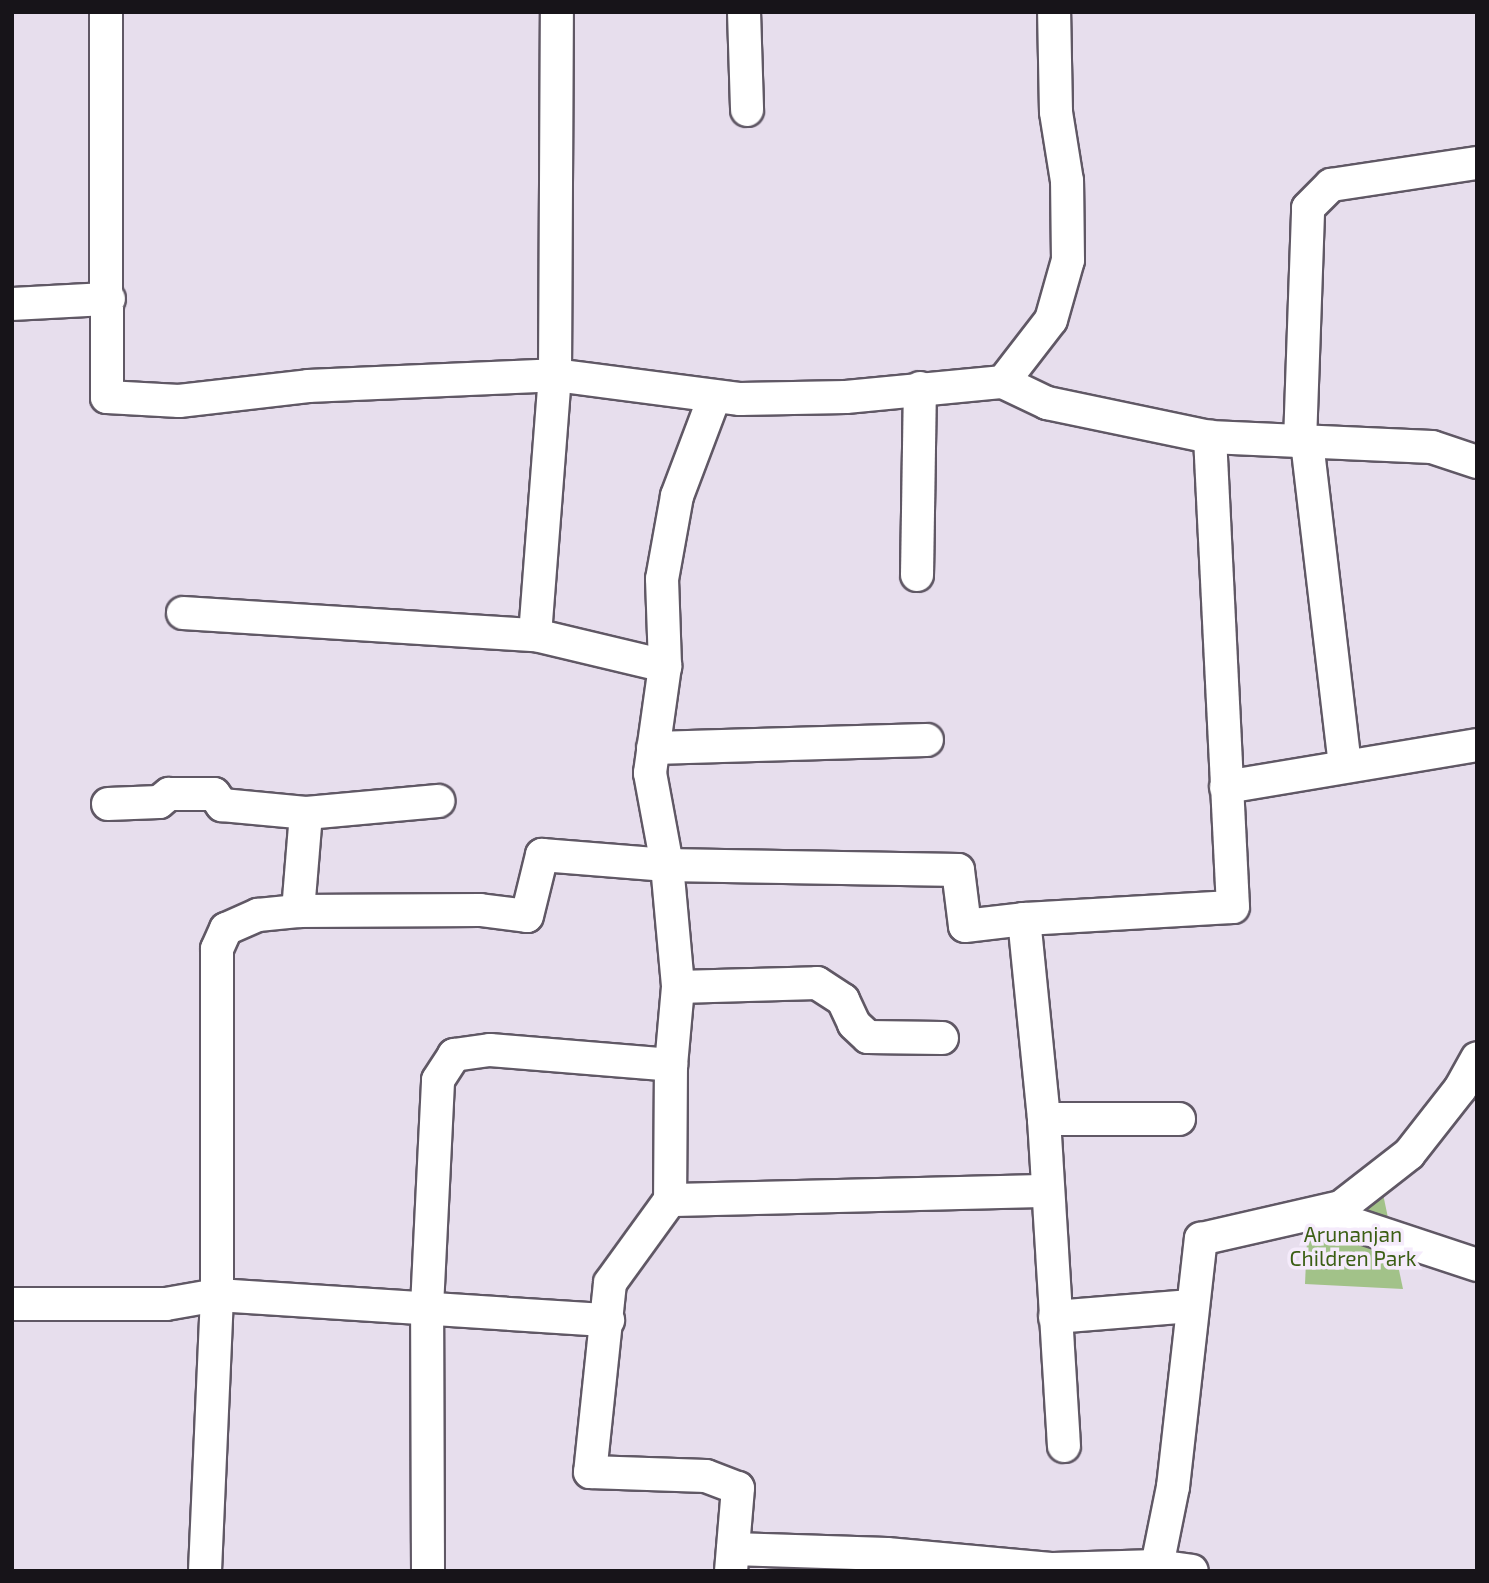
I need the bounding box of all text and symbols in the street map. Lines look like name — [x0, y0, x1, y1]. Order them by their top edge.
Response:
park label: Arunanjan Children Park — [1290, 1221, 1416, 1271]

